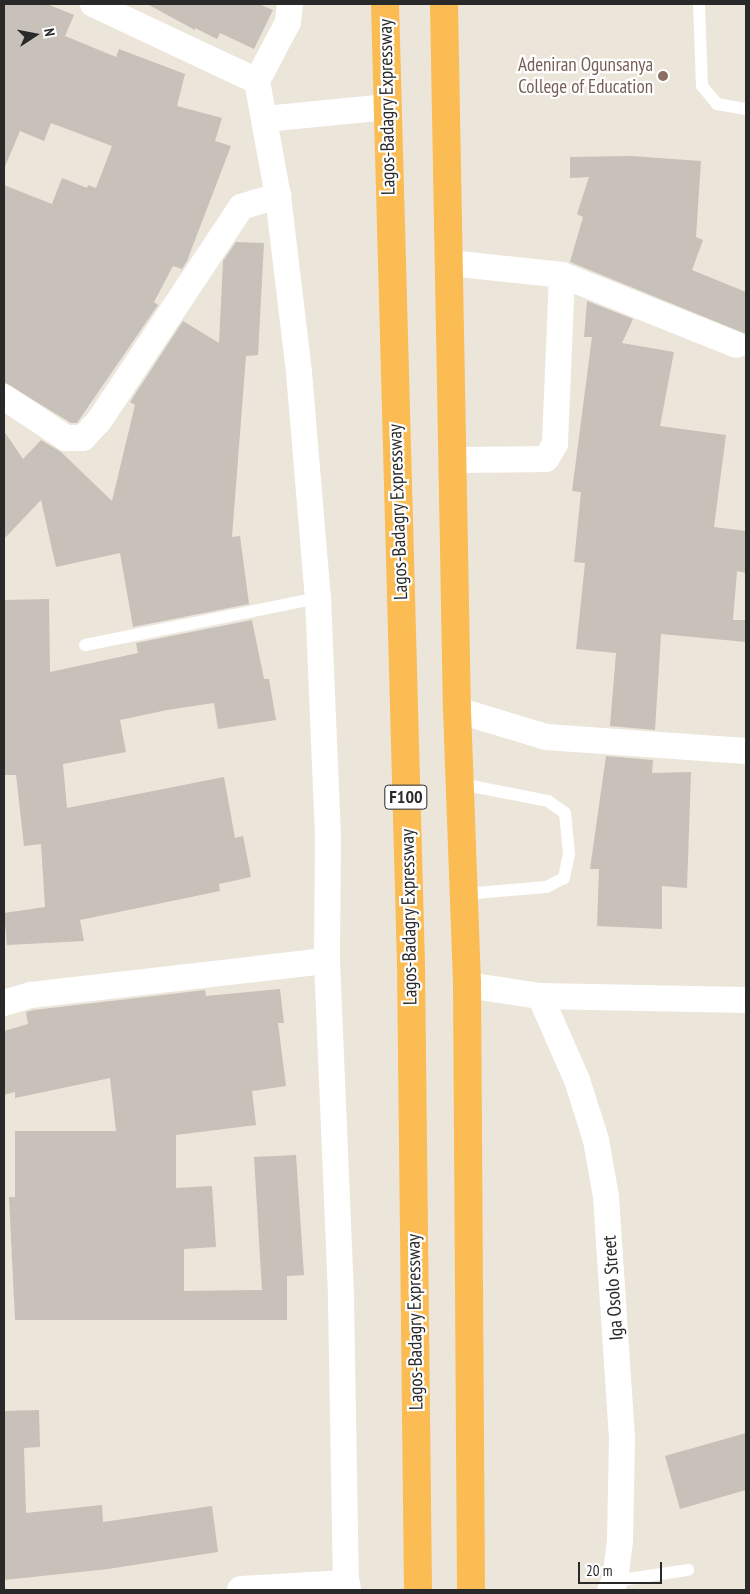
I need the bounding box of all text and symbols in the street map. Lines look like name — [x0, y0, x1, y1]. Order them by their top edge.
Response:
north arrow — [10, 10, 60, 60]
street label: Lagos-Badagry Expressway — [374, 18, 400, 196]
text: N — [40, 27, 59, 38]
place label: Adeniran Ogunsanya College of Education — [518, 54, 653, 98]
marker: Adeniran Ogunsanya College of Education — [657, 70, 669, 82]
street label: Lagos-Badagry Expressway — [384, 423, 412, 601]
road number: F100 — [384, 782, 428, 812]
street label: Lagos-Badagry Expressway — [396, 828, 422, 1006]
street label: Lagos-Badagry Expressway — [402, 1233, 428, 1411]
street label: Iga Osolo Street — [598, 1235, 628, 1341]
scale bar — [580, 1552, 664, 1584]
text: 20 m — [586, 1561, 612, 1580]

